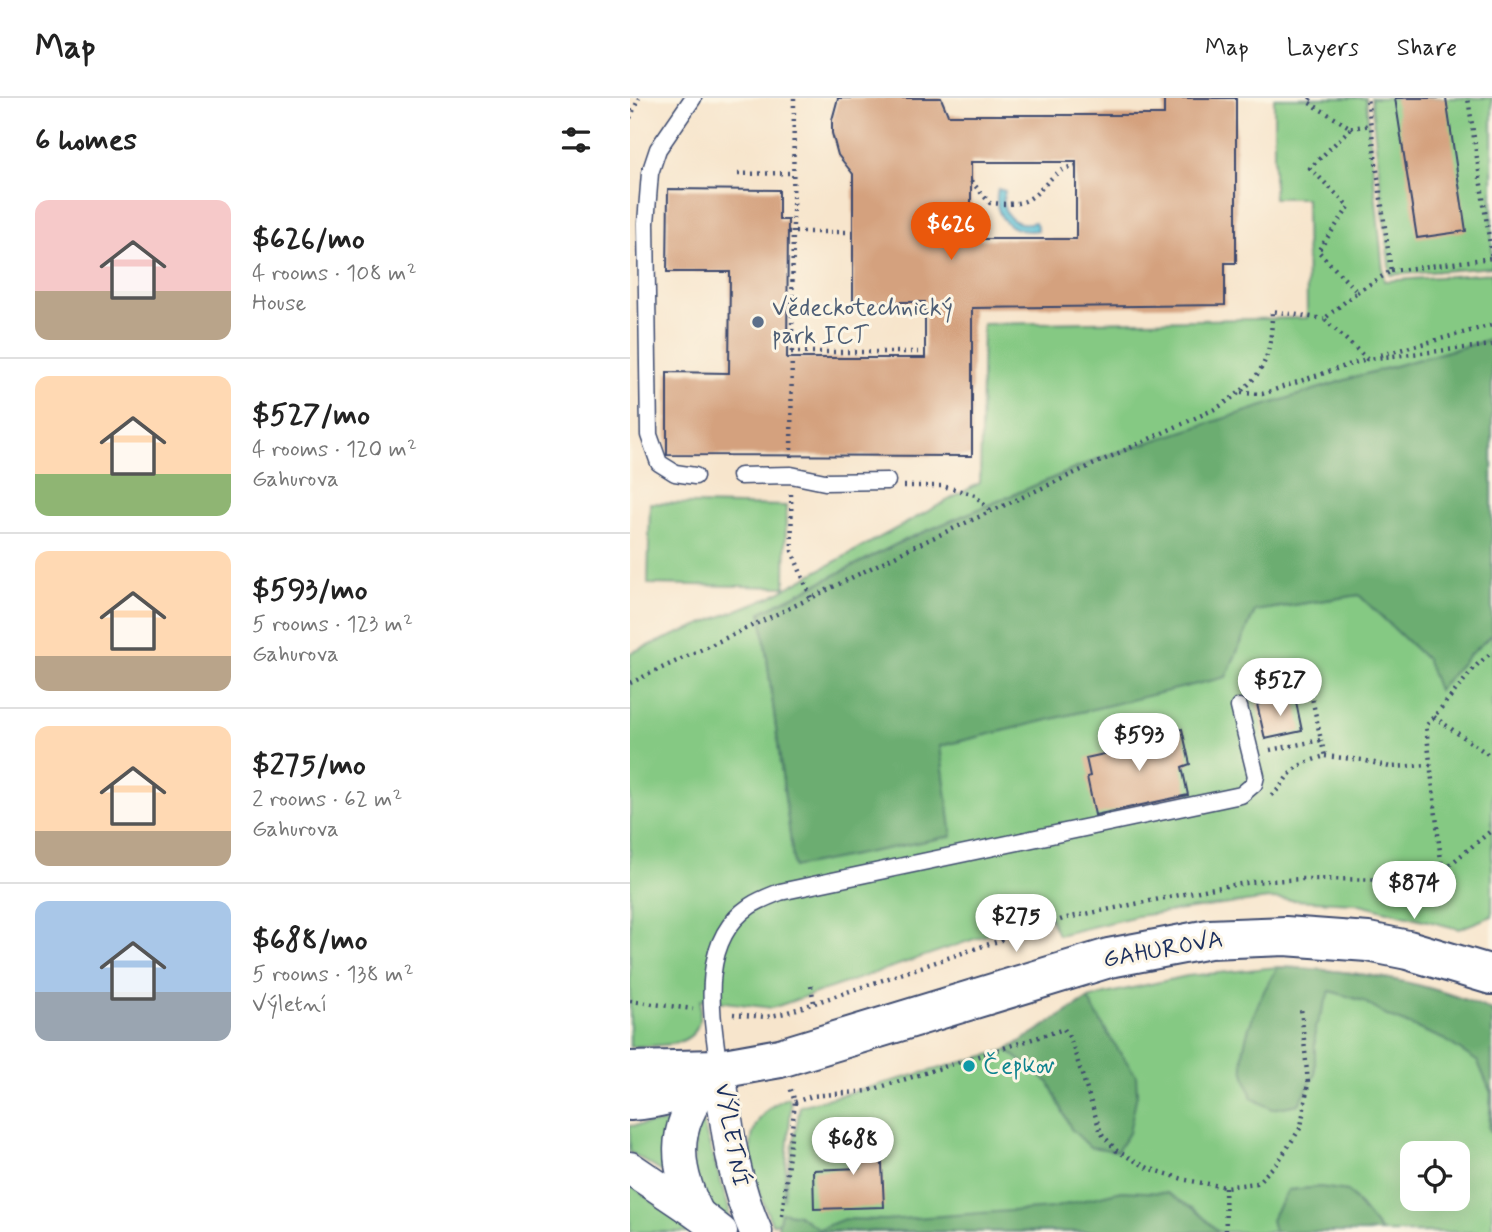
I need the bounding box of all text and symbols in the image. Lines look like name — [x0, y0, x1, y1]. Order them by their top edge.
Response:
text: Map — [35, 26, 95, 70]
text: Map — [1205, 33, 1249, 64]
text: Layers — [1287, 33, 1359, 64]
text: Share — [1397, 33, 1457, 64]
text: 6 homes — [35, 121, 137, 160]
icon: filters — [557, 121, 595, 159]
pin: $626 — [910, 202, 992, 262]
text: $626 — [927, 210, 975, 240]
text: $626/mo — [252, 220, 365, 259]
icon: home — [91, 228, 175, 312]
text: 4 rooms · 108 m² — [252, 259, 417, 289]
text: House — [252, 289, 306, 319]
place label: Vědeckotechnický park ICT — [772, 293, 953, 352]
marker: Vědeckotechnický park ICT — [750, 314, 766, 330]
text: $527/mo — [252, 396, 370, 435]
icon: home — [91, 404, 175, 488]
text: 4 rooms · 120 m² — [252, 435, 417, 465]
text: Gahurova — [252, 465, 339, 495]
text: $593/mo — [252, 571, 368, 610]
icon: home — [91, 579, 175, 663]
text: 5 rooms · 123 m² — [252, 610, 413, 640]
text: Gahurova — [252, 640, 339, 670]
pin: $527 — [1239, 658, 1321, 718]
text: $527 — [1254, 666, 1306, 696]
pin: $593 — [1098, 714, 1180, 773]
text: $593 — [1114, 721, 1164, 751]
text: $275/mo — [252, 746, 366, 785]
icon: home — [91, 754, 175, 838]
text: 2 rooms · 62 m² — [252, 785, 403, 815]
text: Gahurova — [252, 815, 339, 845]
pin: $874 — [1373, 862, 1455, 921]
text: $874 — [1388, 869, 1440, 899]
pin: $275 — [975, 894, 1057, 954]
text: $275 — [991, 902, 1041, 932]
text: $688/mo — [252, 921, 367, 960]
street label: GAHUROVA — [1101, 924, 1225, 976]
icon: home — [91, 929, 175, 1013]
text: 5 rooms · 138 m² — [252, 960, 414, 990]
text: Výletní — [252, 990, 327, 1020]
place label: Čepkov — [983, 1051, 1055, 1082]
marker: Čepkov — [961, 1058, 977, 1074]
street label: VÝLETNÍ — [707, 1081, 756, 1189]
pin: $688 — [812, 1118, 894, 1177]
text: $688 — [828, 1125, 878, 1155]
map controls — [1400, 1141, 1470, 1211]
button: locate — [1400, 1141, 1470, 1211]

